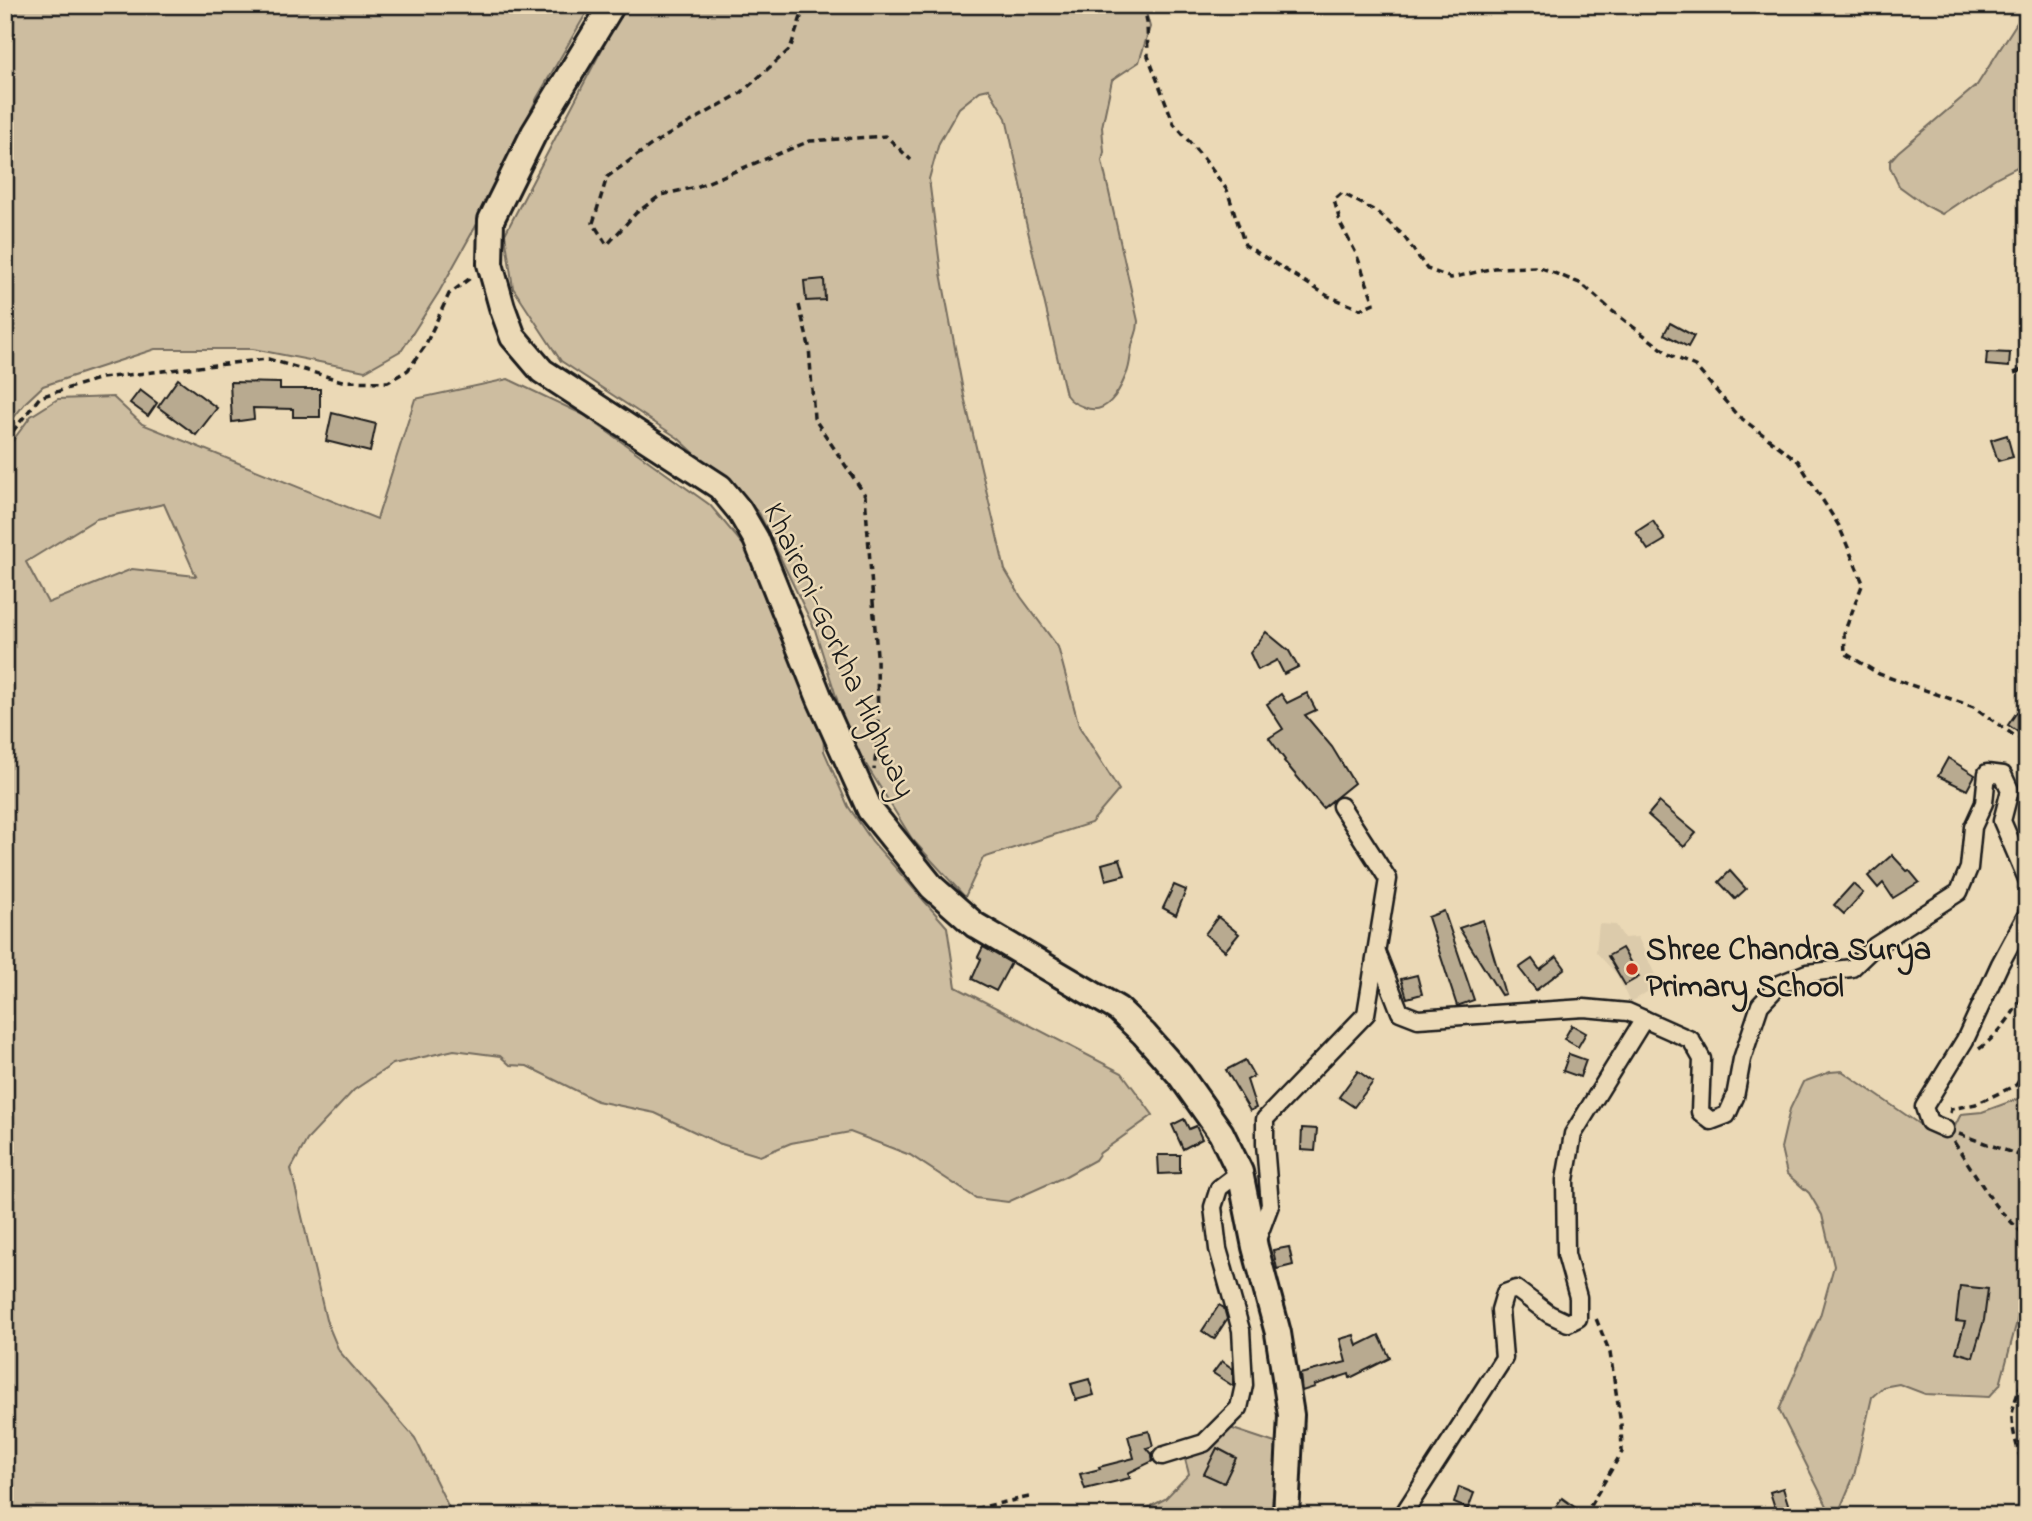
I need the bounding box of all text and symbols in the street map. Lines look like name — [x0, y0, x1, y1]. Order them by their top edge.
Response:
street label: Khaireni-Gorkha Highway — [749, 495, 927, 807]
place label: Shree Chandra Surya Primary School — [1646, 928, 1931, 1013]
marker: Shree Chandra Surya Primary School — [1624, 961, 1640, 977]

